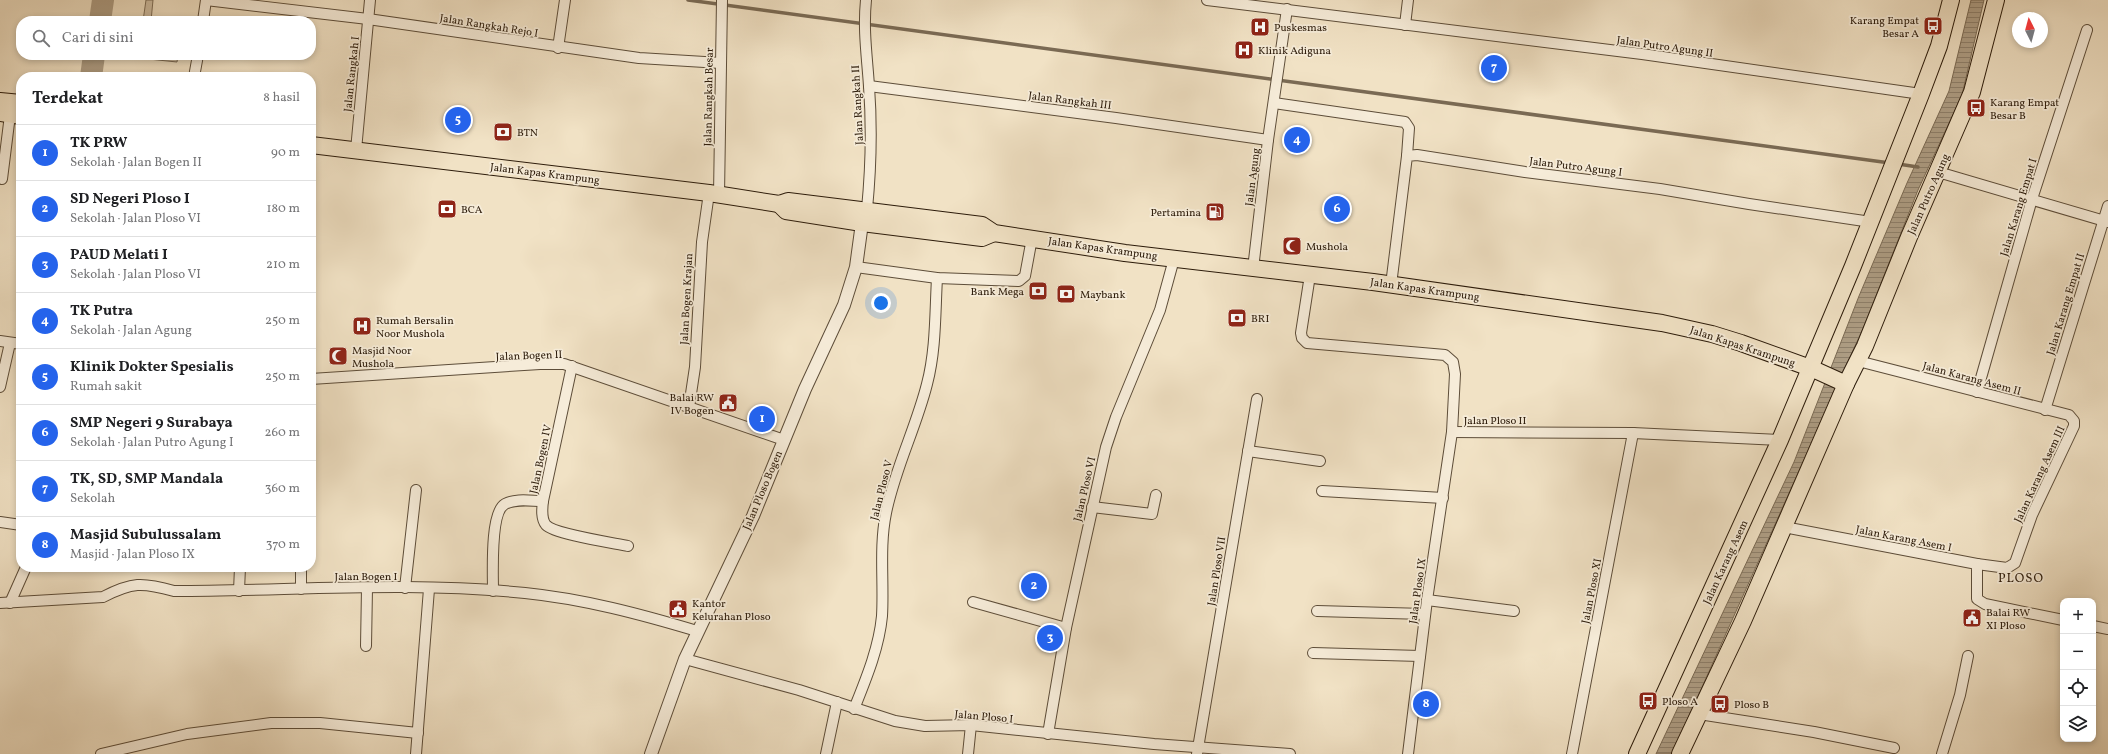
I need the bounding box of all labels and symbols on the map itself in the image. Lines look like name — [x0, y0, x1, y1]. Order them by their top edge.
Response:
street label: Jalan Rangkah Rejo I — [438, 11, 539, 42]
north arrow — [2012, 12, 2048, 48]
place label: Karang Empat Besar A — [1850, 14, 1919, 42]
bus stop icon: Karang Empat Besar A — [1922, 15, 1944, 37]
hospital icon: Puskesmas — [1249, 16, 1271, 38]
place label: Puskesmas — [1274, 21, 1327, 36]
street label: Jalan Putro Agung II — [1615, 33, 1714, 62]
street label: Jalan Rangkah I — [341, 36, 364, 113]
hospital icon: Klinik Adiguna — [1233, 39, 1255, 61]
place label: Klinik Adiguna — [1258, 44, 1332, 59]
street label: Jalan Rangkah Besar — [701, 47, 718, 147]
pin: 7 — [1481, 53, 1507, 83]
street label: Jalan Rangkah II — [849, 65, 868, 145]
street label: Jalan Rangkah III — [1027, 89, 1112, 114]
place label: Karang Empat Besar B — [1990, 96, 2059, 124]
bus stop icon: Karang Empat Besar B — [1965, 97, 1987, 119]
pin: 5 — [445, 105, 471, 135]
bank icon: BTN — [492, 121, 514, 143]
pin: 4 — [1284, 125, 1310, 155]
place label: BTN — [517, 126, 538, 141]
street label: Jalan Agung — [1242, 147, 1265, 207]
street label: Jalan Putro Agung — [1905, 151, 1954, 238]
street label: Jalan Putro Agung I — [1528, 154, 1623, 181]
street label: Jalan Karang Empat I — [1997, 156, 2042, 258]
street label: Jalan Kapas Krampung — [489, 160, 601, 189]
pin: 6 — [1324, 194, 1350, 224]
bank icon: BCA — [436, 198, 458, 220]
fuel station icon: Pertamina — [1204, 201, 1226, 223]
place label: BCA — [461, 203, 483, 218]
place label: Pertamina — [1151, 206, 1202, 221]
street label: Jalan Kapas Krampung — [1047, 234, 1159, 265]
mosque icon: Mushola — [1281, 235, 1303, 257]
place label: Mushola — [1306, 240, 1349, 255]
street label: Jalan Bogen Krajan — [678, 252, 697, 345]
street label: Jalan Karang Empat II — [2044, 252, 2089, 357]
street label: Jalan Kapas Krampung — [1369, 275, 1481, 306]
bank icon: Bank Mega — [1027, 280, 1049, 302]
bank icon: Maybank — [1055, 283, 1077, 305]
place label: Bank Mega — [971, 285, 1025, 300]
place label: Maybank — [1080, 288, 1125, 303]
your location — [871, 293, 891, 313]
bank icon: BRI — [1226, 307, 1248, 329]
place label: BRI — [1251, 312, 1269, 327]
place label: Rumah Bersalin Noor Mushola — [376, 314, 454, 342]
hospital icon: Rumah Bersalin Noor Mushola — [351, 315, 373, 337]
street label: Jalan Kapas Krampung — [1688, 323, 1798, 372]
place label: Masjid Noor Mushola — [352, 344, 412, 372]
mosque icon: Masjid Noor Mushola — [327, 345, 349, 367]
street label: Jalan Bogen II — [495, 348, 563, 365]
street label: Jalan Karang Asem II — [1921, 359, 2023, 400]
place label: Balai RW IV Bogen — [670, 391, 714, 419]
public building icon: Balai RW IV Bogen — [717, 392, 739, 414]
pin: 1 — [749, 404, 775, 434]
street label: Jalan Ploso II — [1464, 414, 1526, 429]
street label: Jalan Bogen IV — [527, 423, 556, 495]
street label: Jalan Karang Asem III — [2011, 424, 2069, 526]
street label: Jalan Ploso Bogen — [740, 448, 787, 533]
street label: Jalan Ploso VI — [1071, 455, 1100, 523]
street label: Jalan Ploso V — [868, 458, 897, 522]
street label: Jalan Karang Asem — [1700, 518, 1753, 607]
street label: Jalan Karang Asem I — [1854, 523, 1953, 556]
street label: Jalan Ploso VII — [1205, 535, 1230, 607]
street label: Jalan Ploso IX — [1406, 557, 1431, 625]
street label: Jalan Ploso XI — [1579, 557, 1606, 625]
street label: Jalan Bogen I — [335, 570, 398, 585]
district label: PLOSO — [1998, 570, 2044, 588]
pin: 2 — [1021, 571, 1047, 601]
place label: Kantor Kelurahan Ploso — [692, 597, 771, 625]
public building icon: Kantor Kelurahan Ploso — [667, 598, 689, 620]
place label: Balai RW XI Ploso — [1986, 606, 2030, 634]
public building icon: Balai RW XI Ploso — [1961, 607, 1983, 629]
pin: 3 — [1037, 623, 1063, 653]
pin: 8 — [1413, 689, 1439, 719]
bus stop icon: Ploso A — [1637, 690, 1659, 712]
bus stop icon: Ploso B — [1709, 693, 1731, 715]
place label: Ploso A — [1662, 695, 1698, 710]
place label: Ploso B — [1734, 698, 1769, 713]
street label: Jalan Ploso I — [954, 707, 1014, 728]

